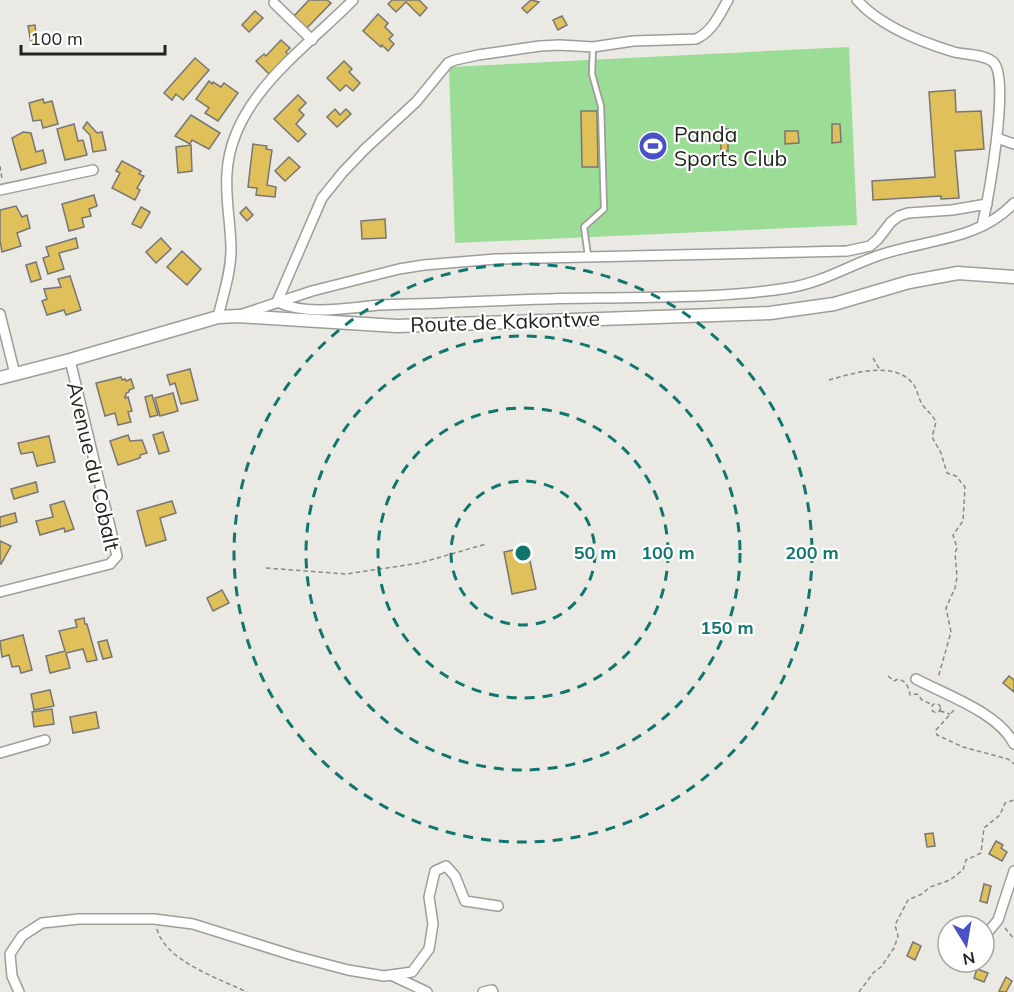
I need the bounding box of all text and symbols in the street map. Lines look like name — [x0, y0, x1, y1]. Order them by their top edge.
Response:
scale bar — [21, 18, 165, 56]
text: 100 m — [30, 27, 83, 50]
place label: Panda Sports Club — [674, 121, 787, 171]
sports icon: Panda Sports Club — [637, 130, 669, 162]
street label: Route de Kakontwe — [410, 305, 600, 337]
street label: Avenue du Cobalt — [62, 379, 126, 553]
text: 50 m — [574, 541, 616, 564]
text: 100 m — [641, 541, 695, 564]
text: 200 m — [785, 541, 839, 564]
centre of rings — [513, 543, 533, 563]
text: 150 m — [700, 616, 754, 639]
north arrow — [936, 914, 996, 974]
text: N — [961, 948, 977, 970]

